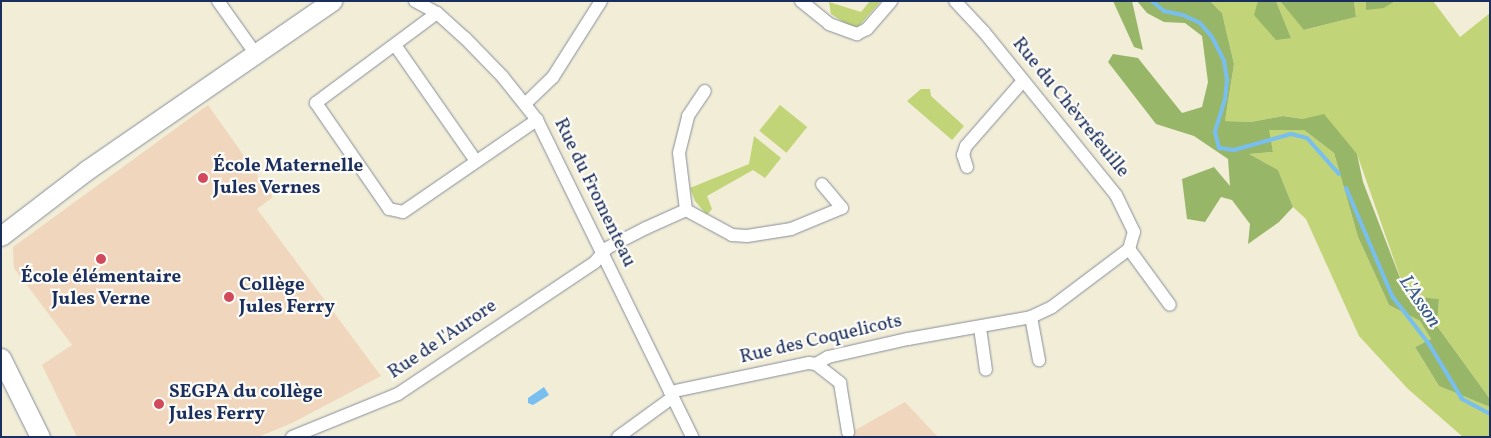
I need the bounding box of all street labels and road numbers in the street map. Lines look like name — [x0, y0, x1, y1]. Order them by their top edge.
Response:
street label: Rue du Chèvrefeuille — [1007, 33, 1133, 183]
street label: Rue du Fromenteau — [548, 115, 640, 271]
street label: Rue de l'Aurore — [384, 295, 502, 385]
street label: Rue des Coquelicots — [738, 310, 904, 370]

